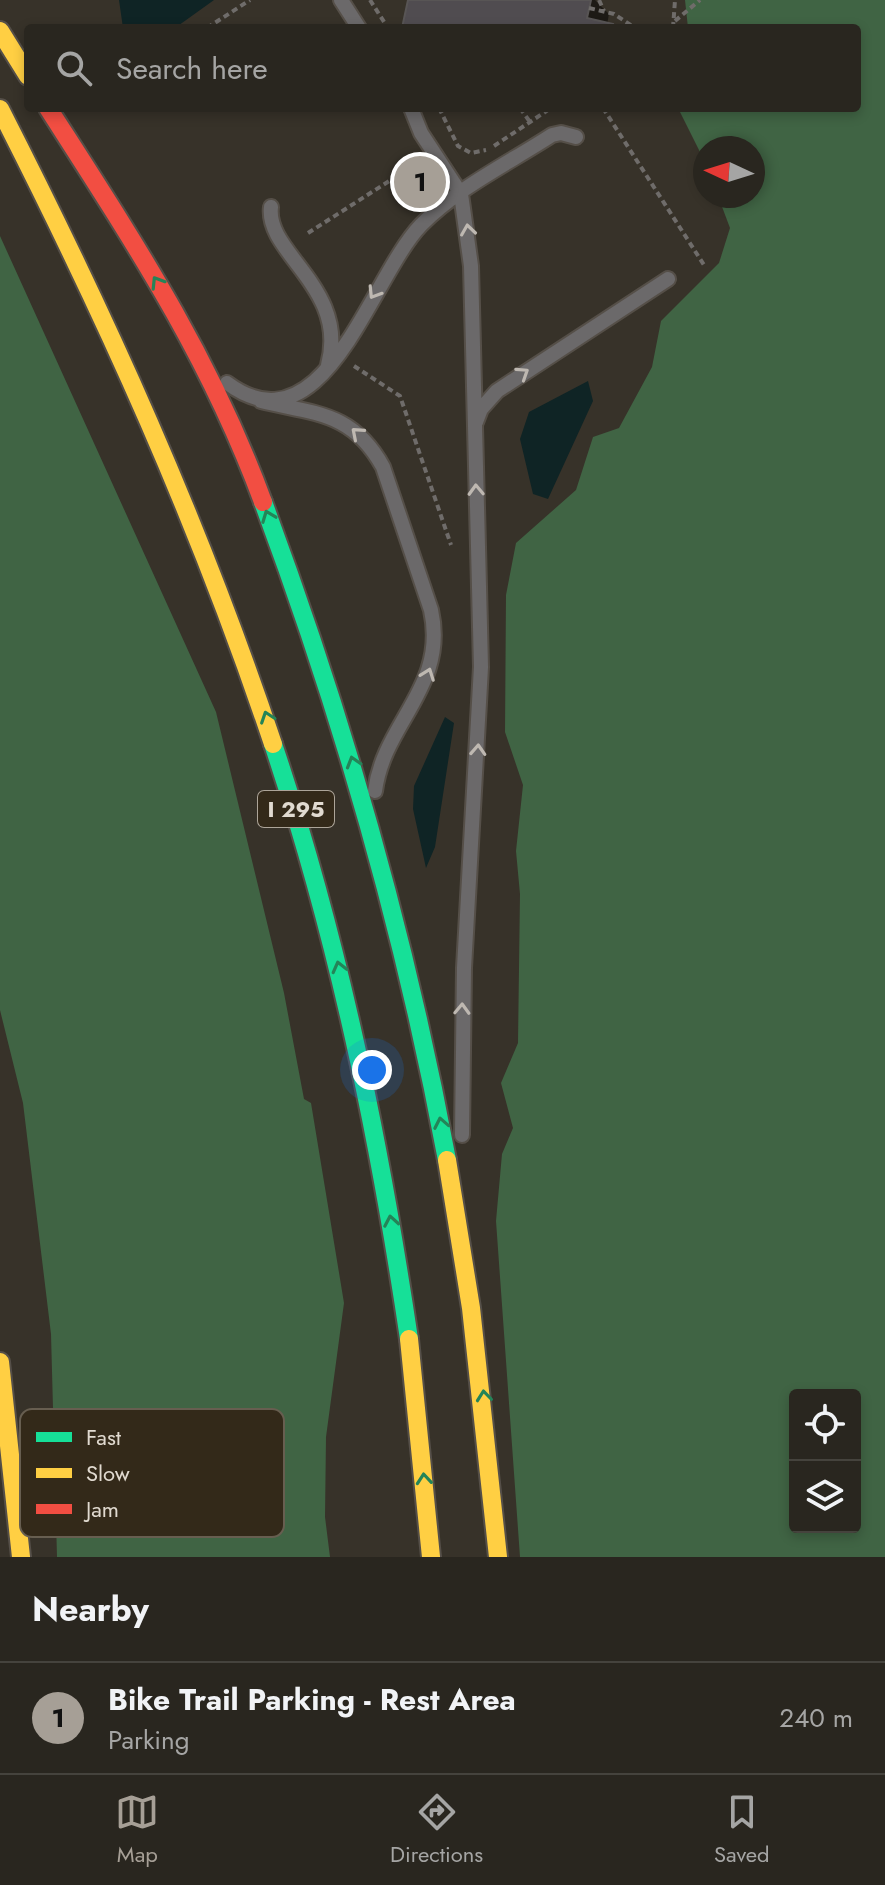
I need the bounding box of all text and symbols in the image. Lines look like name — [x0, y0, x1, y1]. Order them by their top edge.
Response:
search box — [24, 24, 861, 112]
icon: search — [52, 46, 96, 90]
text: Search here — [116, 47, 268, 90]
north arrow — [693, 136, 765, 208]
pin: 1 — [394, 152, 446, 212]
one-way arrow — [460, 223, 477, 237]
one-way arrow — [152, 276, 167, 291]
one-way arrow — [369, 285, 384, 299]
one-way arrow — [514, 368, 528, 383]
one-way arrow — [352, 428, 366, 443]
one-way arrow — [468, 483, 485, 496]
one-way arrow — [262, 510, 278, 524]
one-way arrow — [418, 668, 435, 682]
one-way arrow — [261, 711, 277, 725]
one-way arrow — [470, 743, 487, 756]
one-way arrow — [346, 756, 362, 770]
road number: I 295 — [258, 791, 334, 827]
one-way arrow — [331, 960, 348, 974]
one-way arrow — [454, 1002, 471, 1015]
your location — [352, 1050, 392, 1090]
one-way arrow — [433, 1117, 450, 1131]
one-way arrow — [383, 1215, 400, 1228]
one-way arrow — [475, 1389, 492, 1402]
map controls — [789, 1389, 861, 1533]
button: locate — [789, 1389, 861, 1461]
legend — [20, 1409, 284, 1537]
text: Fast — [86, 1421, 122, 1453]
text: Slow — [86, 1457, 130, 1489]
button: layers — [789, 1461, 861, 1533]
one-way arrow — [416, 1472, 433, 1485]
text: Jam — [83, 1493, 119, 1525]
text: Nearby — [32, 1585, 149, 1634]
text: Bike Trail Parking - Rest Area — [108, 1678, 516, 1721]
text: 1 — [51, 1699, 65, 1737]
text: 240 m — [779, 1699, 853, 1737]
text: Parking — [108, 1721, 190, 1759]
tab: Map — [115, 1790, 159, 1870]
tab: Directions — [390, 1790, 483, 1870]
tab: Saved — [714, 1790, 770, 1870]

